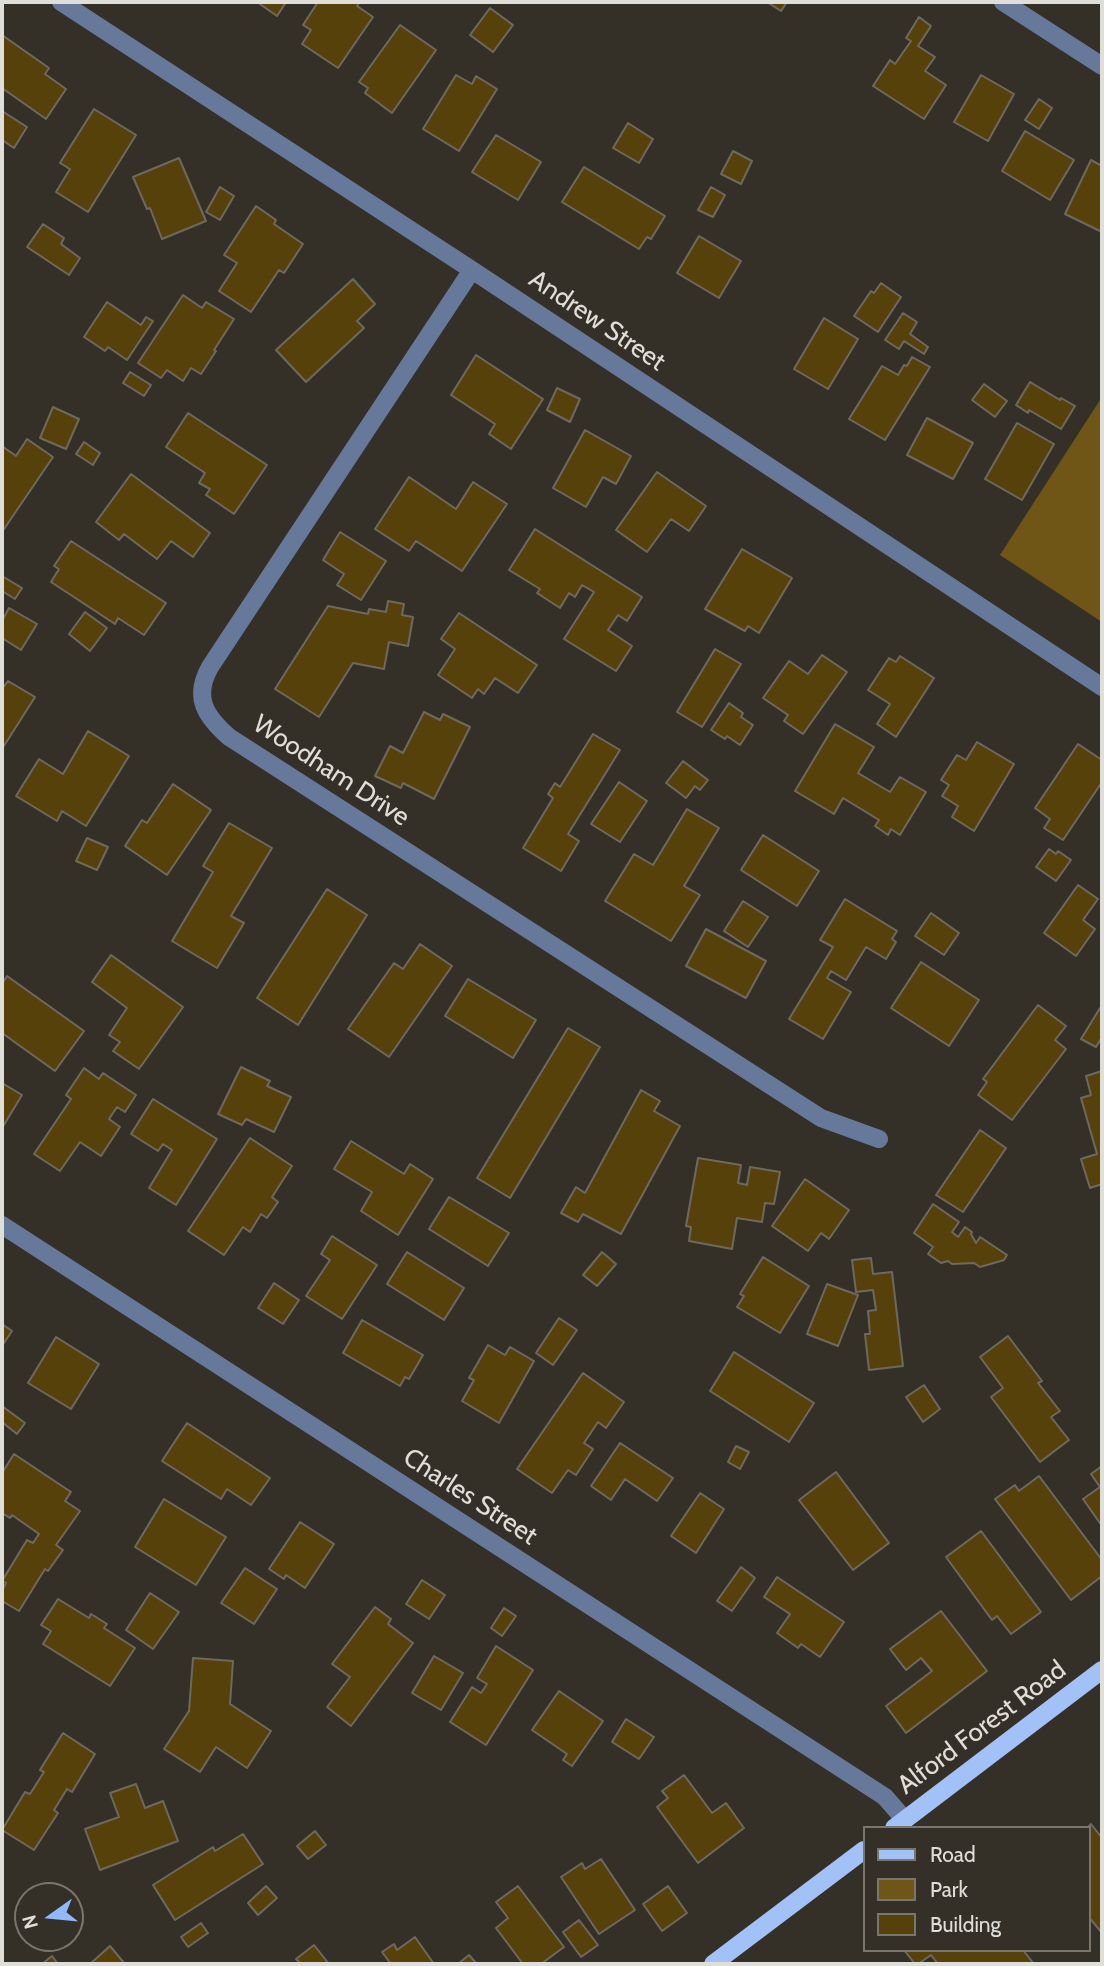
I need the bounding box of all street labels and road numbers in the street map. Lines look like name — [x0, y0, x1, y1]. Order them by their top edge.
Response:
street label: Andrew Street — [523, 264, 671, 378]
street label: Woodham Drive — [247, 709, 415, 833]
street label: Charles Street — [397, 1442, 543, 1552]
street label: Alford Forest Road — [892, 1655, 1072, 1801]

